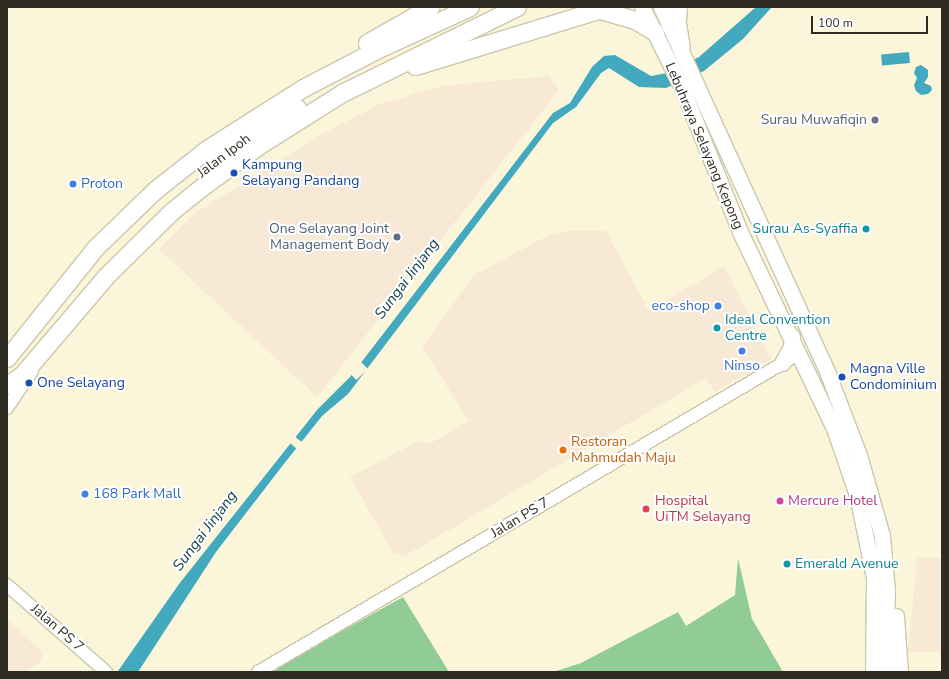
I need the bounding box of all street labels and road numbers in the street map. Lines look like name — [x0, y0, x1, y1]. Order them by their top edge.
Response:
street label: Lebuhraya Selayang Kepong — [661, 60, 747, 232]
street label: Jalan Ipoh — [194, 130, 254, 182]
street label: Jalan PS 7 — [488, 494, 552, 542]
street label: Jalan PS 7 — [27, 600, 87, 656]

